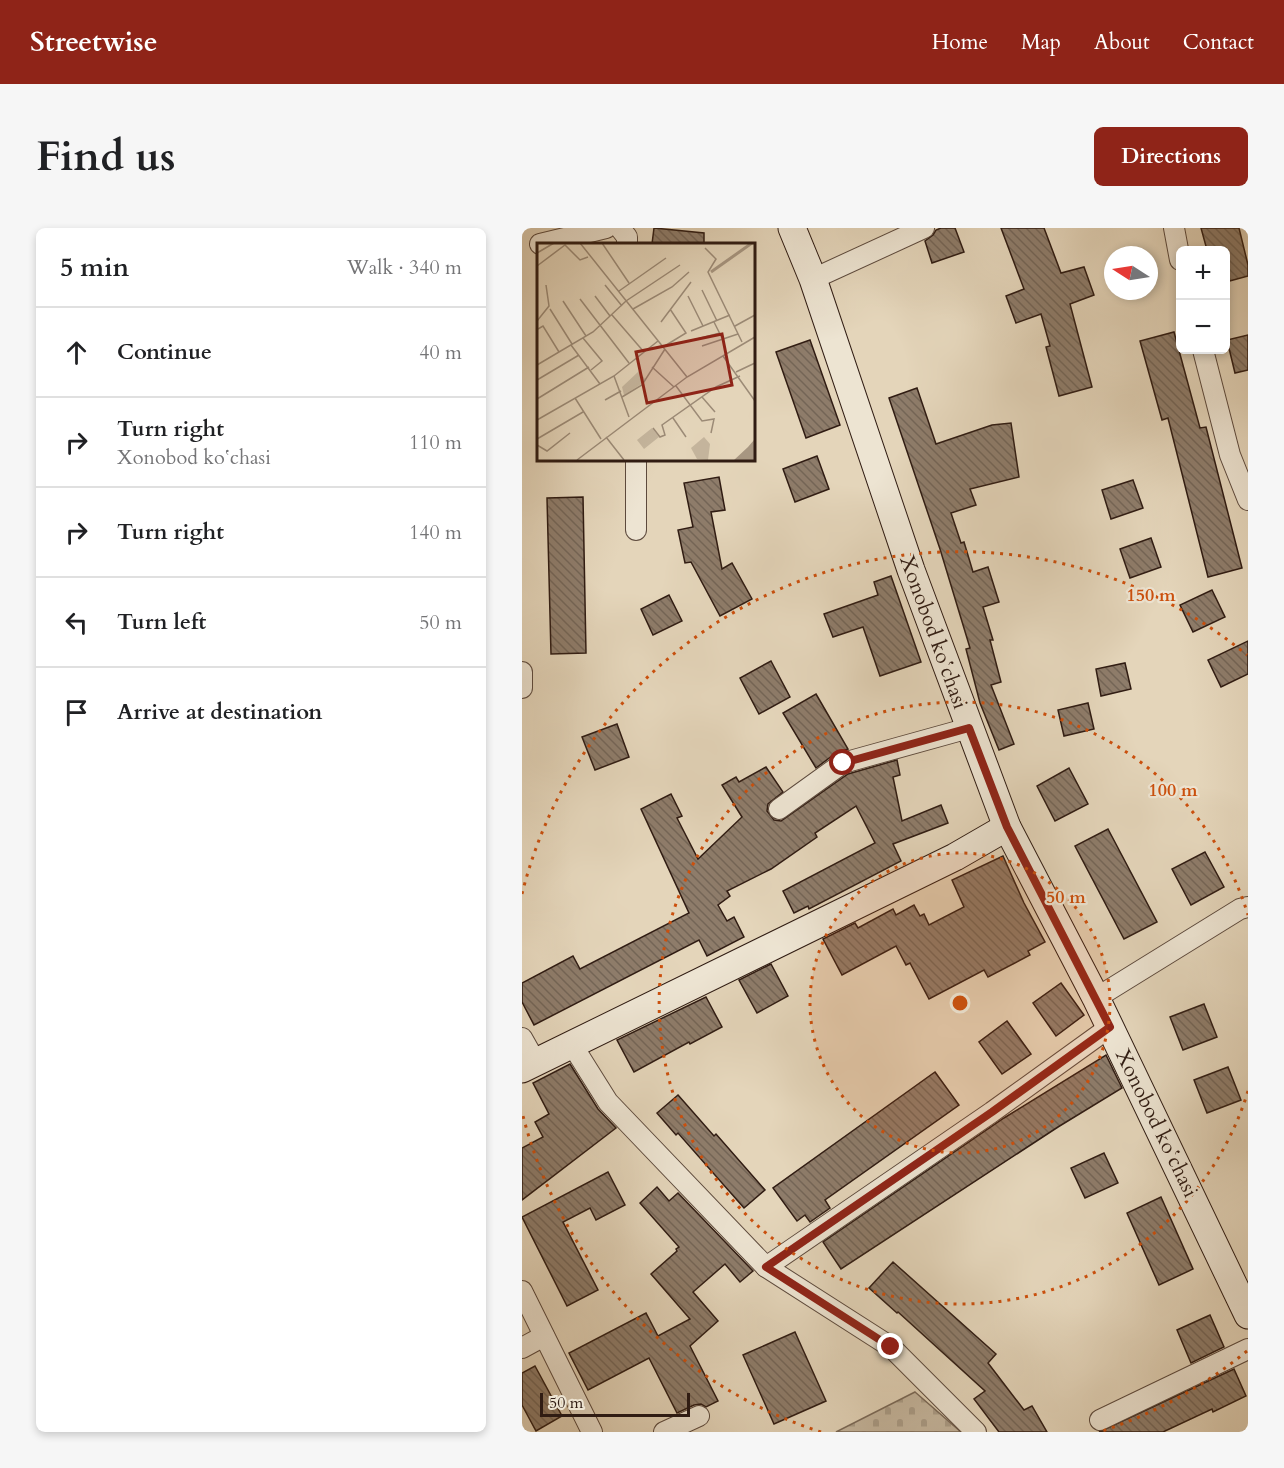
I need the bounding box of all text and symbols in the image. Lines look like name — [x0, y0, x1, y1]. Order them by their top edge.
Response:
text: Streetwise — [30, 23, 158, 61]
text: Home — [932, 28, 988, 57]
text: Map — [1021, 28, 1061, 57]
text: About — [1094, 28, 1150, 57]
text: Contact — [1183, 28, 1254, 57]
button: Directions — [1094, 127, 1248, 186]
text: Find us — [36, 128, 176, 185]
inset map — [537, 243, 754, 460]
north arrow — [1104, 246, 1158, 300]
map controls — [1176, 246, 1230, 354]
button: + — [1176, 246, 1230, 300]
text: 5 min — [60, 250, 129, 285]
text: Walk · 340 m — [347, 254, 462, 281]
button: − — [1176, 300, 1230, 354]
icon: ahead — [60, 336, 93, 369]
text: Continue — [117, 337, 212, 367]
text: 40 m — [419, 339, 462, 366]
text: Turn right — [117, 414, 224, 444]
icon: right — [60, 426, 93, 459]
text: 110 m — [409, 429, 462, 456]
text: Xonobod koʻchasi — [117, 444, 271, 471]
icon: right — [60, 516, 93, 549]
text: Turn right — [117, 517, 224, 547]
text: 140 m — [409, 519, 462, 546]
street label: Xonobod koʻchasi — [892, 551, 975, 713]
text: 150 m — [1126, 583, 1176, 608]
icon: left — [60, 606, 93, 639]
text: Turn left — [117, 607, 206, 637]
text: 50 m — [419, 609, 462, 636]
icon: arrive — [60, 696, 93, 729]
text: Arrive at destination — [117, 697, 322, 727]
route start — [829, 749, 855, 775]
text: 100 m — [1148, 778, 1198, 803]
text: 50 m — [1046, 885, 1086, 910]
centre of rings — [950, 993, 970, 1013]
street label: Xonobod koʻchasi — [1108, 1044, 1205, 1202]
route end — [877, 1333, 903, 1359]
scale bar — [540, 1390, 690, 1418]
text: 50 m — [549, 1392, 583, 1414]

